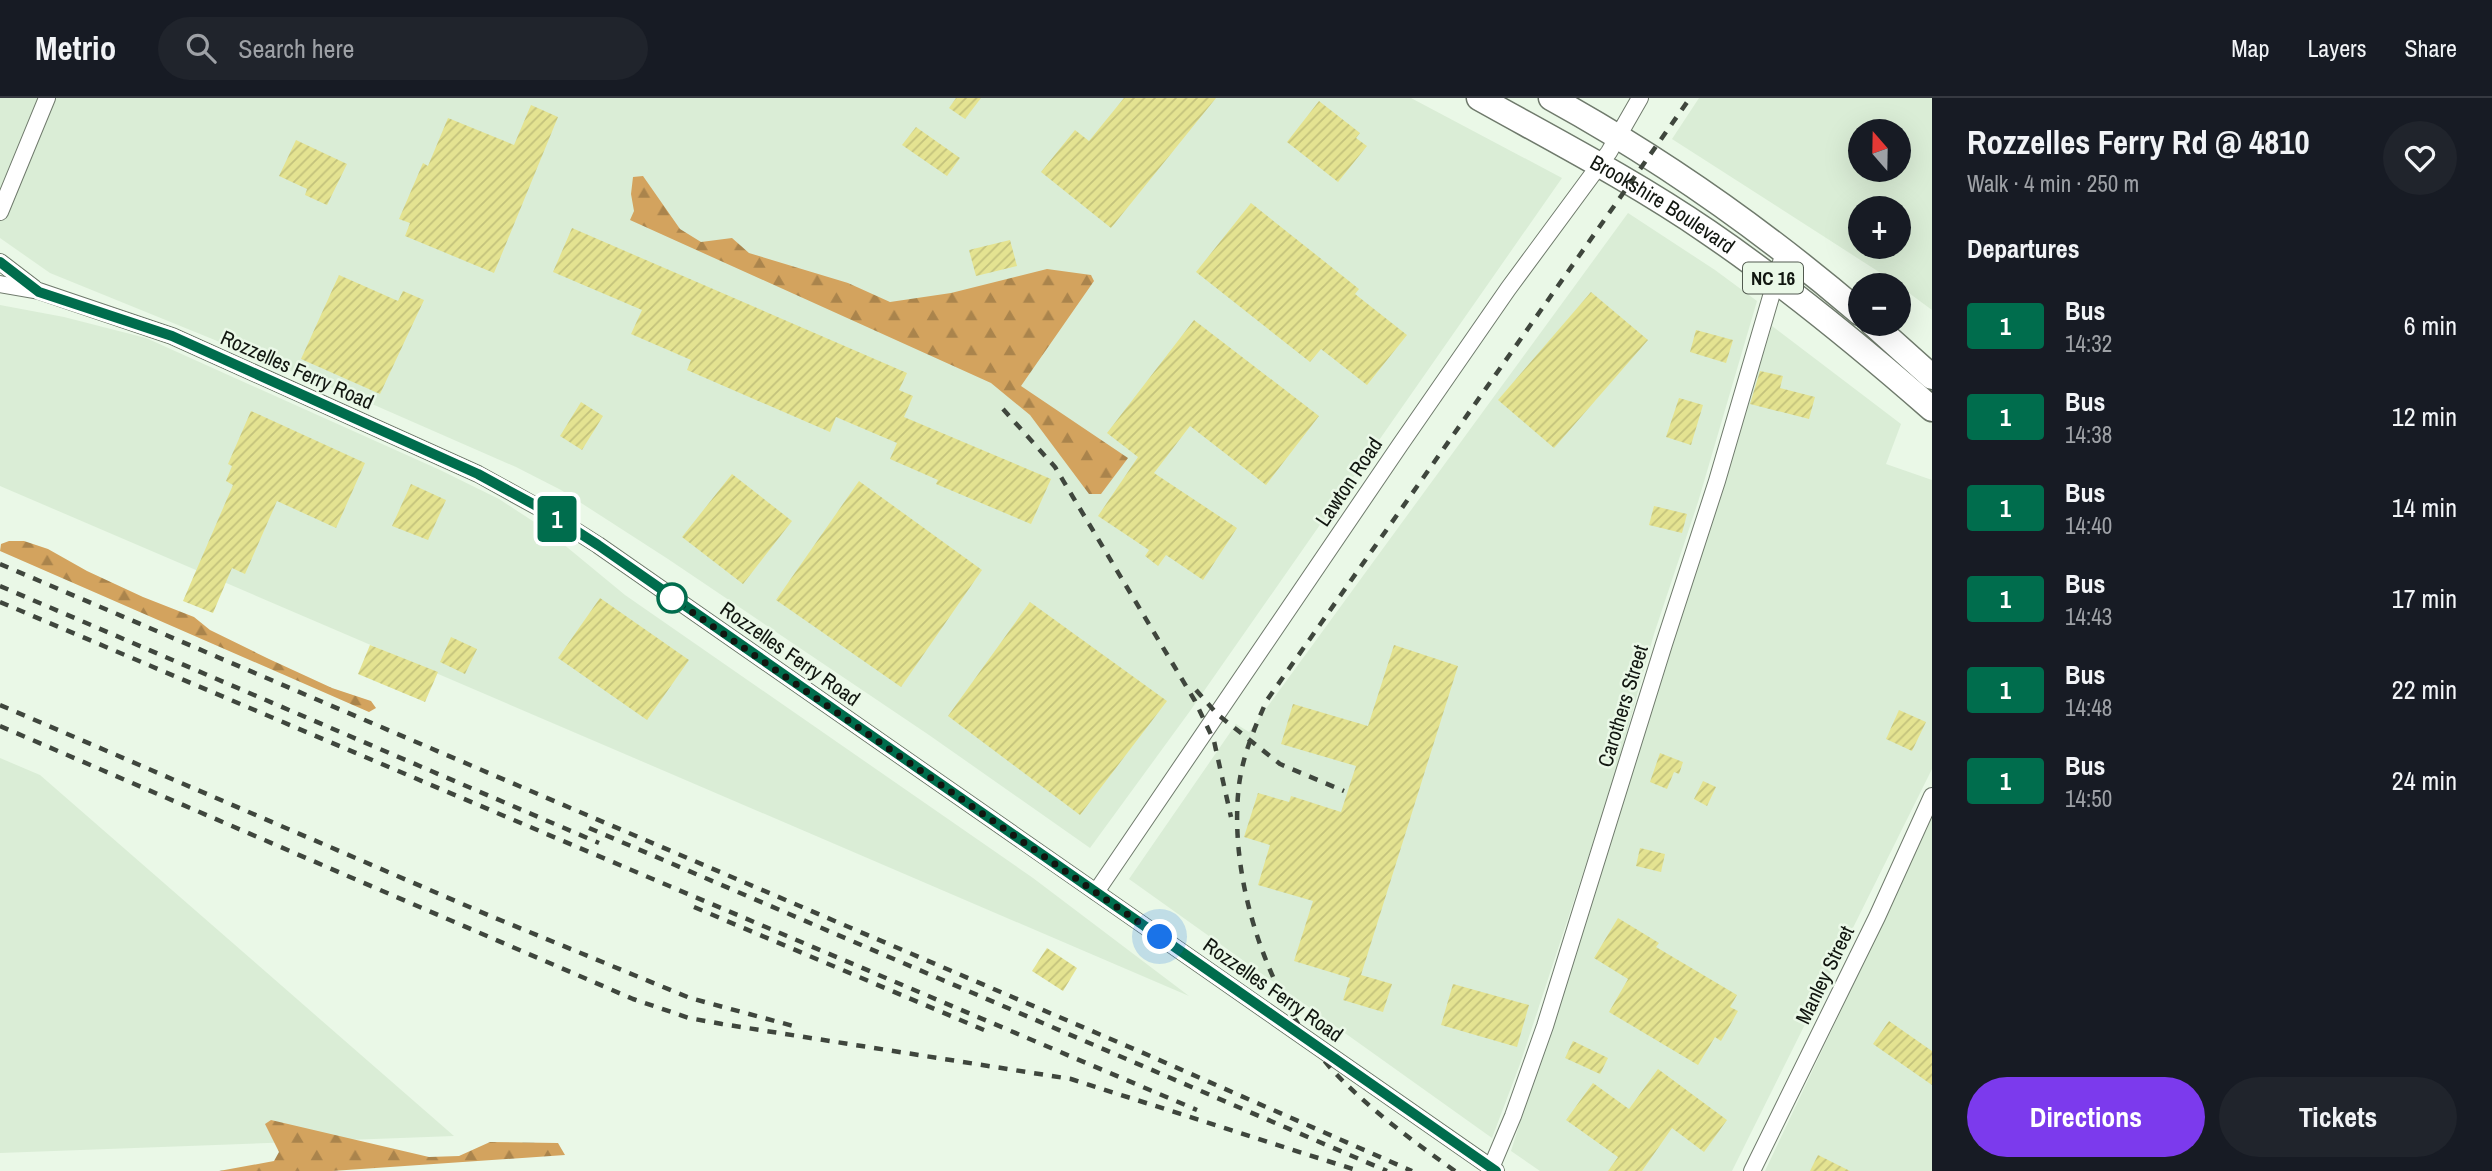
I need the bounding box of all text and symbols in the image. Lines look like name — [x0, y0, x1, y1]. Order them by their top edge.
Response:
search box — [158, 17, 648, 80]
text: Metrio — [35, 26, 116, 70]
icon: search — [182, 29, 220, 67]
text: Search here — [238, 31, 354, 66]
text: Map — [2231, 32, 2269, 64]
text: Layers — [2307, 32, 2366, 64]
text: Share — [2404, 32, 2457, 64]
north arrow — [1848, 119, 1911, 182]
map controls — [1848, 119, 1911, 336]
text: Rozzelles Ferry Rd @ 4810 — [1967, 120, 2309, 164]
button: heart — [2383, 121, 2457, 195]
street label: Brookshire Boulevard — [1585, 148, 1741, 260]
text: Walk · 4 min · 250 m — [1967, 168, 2139, 199]
button: + — [1848, 196, 1911, 259]
text: Departures — [1967, 231, 2080, 266]
road number: NC 16 — [1743, 262, 1803, 294]
button: − — [1848, 273, 1911, 336]
text: Bus — [2065, 293, 2105, 328]
text: 6 min — [2404, 308, 2457, 343]
text: 1 — [2000, 310, 2011, 342]
street label: Rozzelles Ferry Road — [216, 323, 378, 416]
text: 14:32 — [2065, 328, 2112, 359]
text: Bus — [2065, 384, 2105, 419]
text: 12 min — [2392, 399, 2457, 434]
text: 1 — [2000, 401, 2011, 433]
text: 14:38 — [2065, 419, 2112, 450]
street label: Lawton Road — [1308, 432, 1389, 532]
text: Bus — [2065, 475, 2105, 510]
text: 14 min — [2392, 490, 2457, 525]
text: 1 — [2000, 492, 2011, 524]
line badge: 1 — [534, 496, 580, 542]
text: 1 — [552, 503, 562, 535]
text: 14:40 — [2065, 510, 2112, 541]
text: Bus — [2065, 566, 2105, 601]
text: 17 min — [2392, 581, 2457, 616]
unlabelled marker — [657, 583, 687, 613]
text: 1 — [2000, 583, 2011, 615]
street label: Rozzelles Ferry Road — [715, 594, 866, 713]
text: 14:43 — [2065, 601, 2112, 632]
street label: Carothers Street — [1590, 641, 1655, 771]
text: Bus — [2065, 657, 2105, 692]
text: 22 min — [2392, 672, 2457, 707]
text: 1 — [2000, 674, 2011, 706]
text: 14:48 — [2065, 692, 2112, 723]
text: Bus — [2065, 748, 2105, 783]
text: 24 min — [2392, 763, 2457, 798]
text: 1 — [2000, 765, 2011, 797]
text: 14:50 — [2065, 783, 2112, 814]
your location — [1142, 919, 1177, 954]
street label: Manley Street — [1788, 920, 1861, 1029]
street label: Rozzelles Ferry Road — [1198, 930, 1349, 1049]
button: Directions — [1967, 1077, 2205, 1157]
button: Tickets — [2219, 1077, 2457, 1157]

